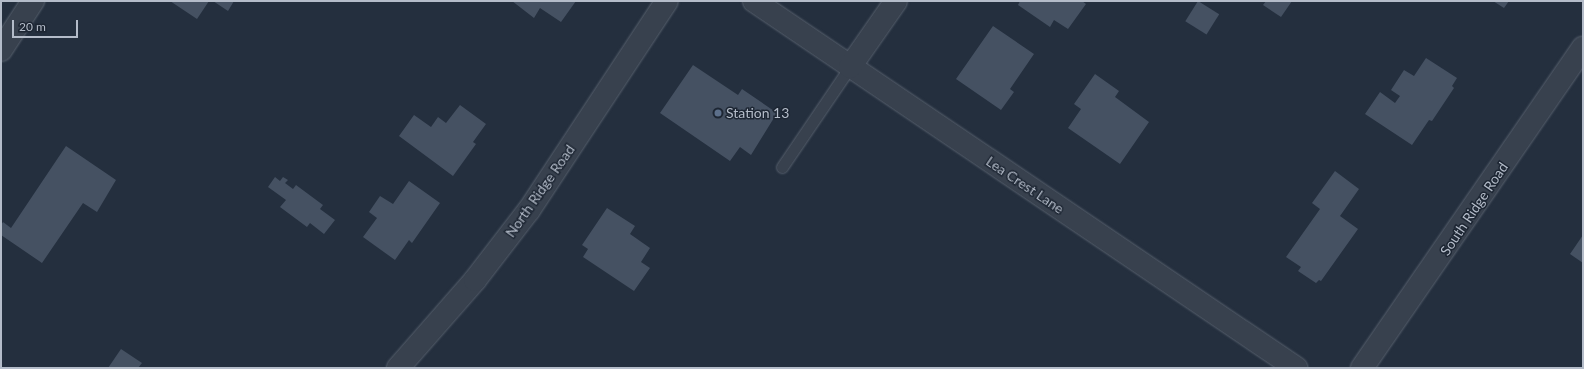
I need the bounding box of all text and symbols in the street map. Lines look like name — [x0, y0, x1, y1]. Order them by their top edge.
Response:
scale bar — [14, 12, 80, 38]
text: 20 m — [19, 19, 46, 34]
place label: Station 13 — [726, 105, 789, 121]
marker: Station 13 — [713, 108, 723, 118]
street label: North Ridge Road — [502, 142, 578, 240]
street label: Lea Crest Lane — [983, 153, 1067, 217]
street label: South Ridge Road — [1437, 159, 1511, 259]

